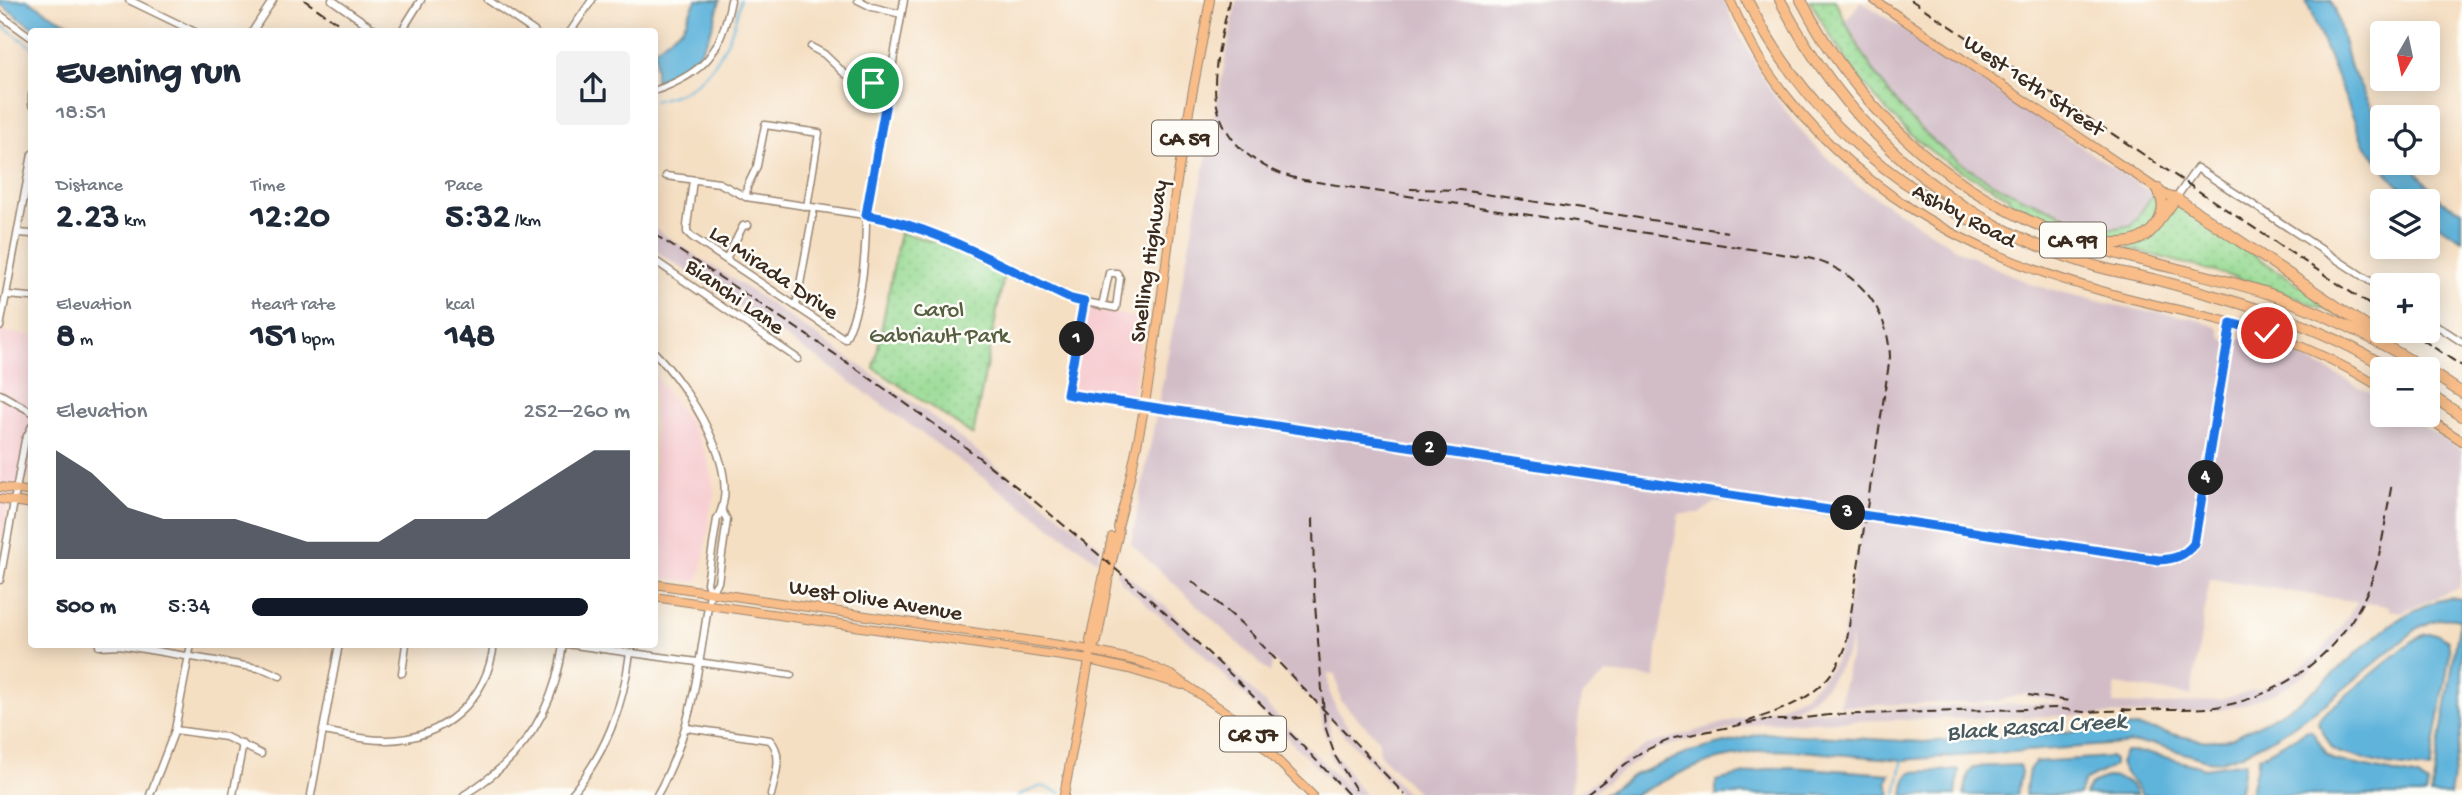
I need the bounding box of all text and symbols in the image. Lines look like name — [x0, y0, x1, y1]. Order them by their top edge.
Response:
north arrow — [2370, 21, 2440, 91]
map controls — [2370, 21, 2440, 427]
street label: West 16th Street — [1957, 30, 2110, 145]
button: share — [556, 51, 630, 125]
text: Evening run — [56, 52, 240, 96]
pin — [843, 53, 903, 113]
icon: arrive — [854, 64, 892, 102]
text: 18:51 — [56, 100, 107, 127]
button: locate — [2370, 105, 2440, 175]
road number: CA 59 — [1152, 120, 1218, 156]
text: Distance — [56, 175, 123, 198]
text: Time — [251, 175, 285, 198]
text: Pace — [445, 175, 483, 198]
street label: Snelling Highway — [1126, 179, 1175, 344]
street label: Ashby Road — [1907, 179, 2021, 256]
button: layers — [2370, 189, 2440, 259]
text: 2.23 — [56, 198, 119, 239]
text: 12:20 — [251, 198, 330, 239]
text: 5:32 — [445, 198, 510, 239]
text: km — [119, 210, 146, 233]
text: /km — [510, 210, 541, 233]
street label: La Mirada Drive — [703, 221, 844, 328]
road number: CA 99 — [2040, 222, 2106, 258]
street label: Bianchi Lane — [678, 253, 790, 343]
button: + — [2370, 273, 2440, 343]
text: Elevation — [56, 294, 132, 317]
text: Heart rate — [251, 294, 336, 317]
text: kcal — [445, 294, 475, 317]
park label: Carol Gabriault Park — [869, 298, 1012, 351]
pin — [2237, 303, 2297, 363]
icon: check — [2248, 314, 2286, 352]
text: 8 — [56, 317, 75, 358]
text: 151 — [251, 317, 297, 358]
text: 148 — [445, 317, 495, 358]
pin: 1 — [1060, 322, 1094, 356]
text: 1 — [1073, 327, 1080, 350]
text: m — [75, 329, 93, 352]
text: bpm — [297, 329, 335, 352]
button: − — [2370, 357, 2440, 427]
text: Elevation — [56, 399, 147, 426]
text: 252–260 m — [523, 399, 630, 426]
pin: 2 — [1412, 432, 1448, 466]
text: 2 — [1425, 437, 1434, 460]
pin: 4 — [2188, 461, 2224, 496]
text: 4 — [2201, 466, 2210, 489]
pin: 3 — [1830, 496, 1866, 530]
text: 3 — [1843, 501, 1852, 524]
street label: West Olive Avenue — [787, 574, 965, 629]
text: 500 m — [56, 594, 116, 621]
text: 5:34 — [168, 594, 210, 621]
water label: Black Rascal Creek — [1946, 708, 2129, 749]
road number: CR J7 — [1220, 716, 1286, 752]

